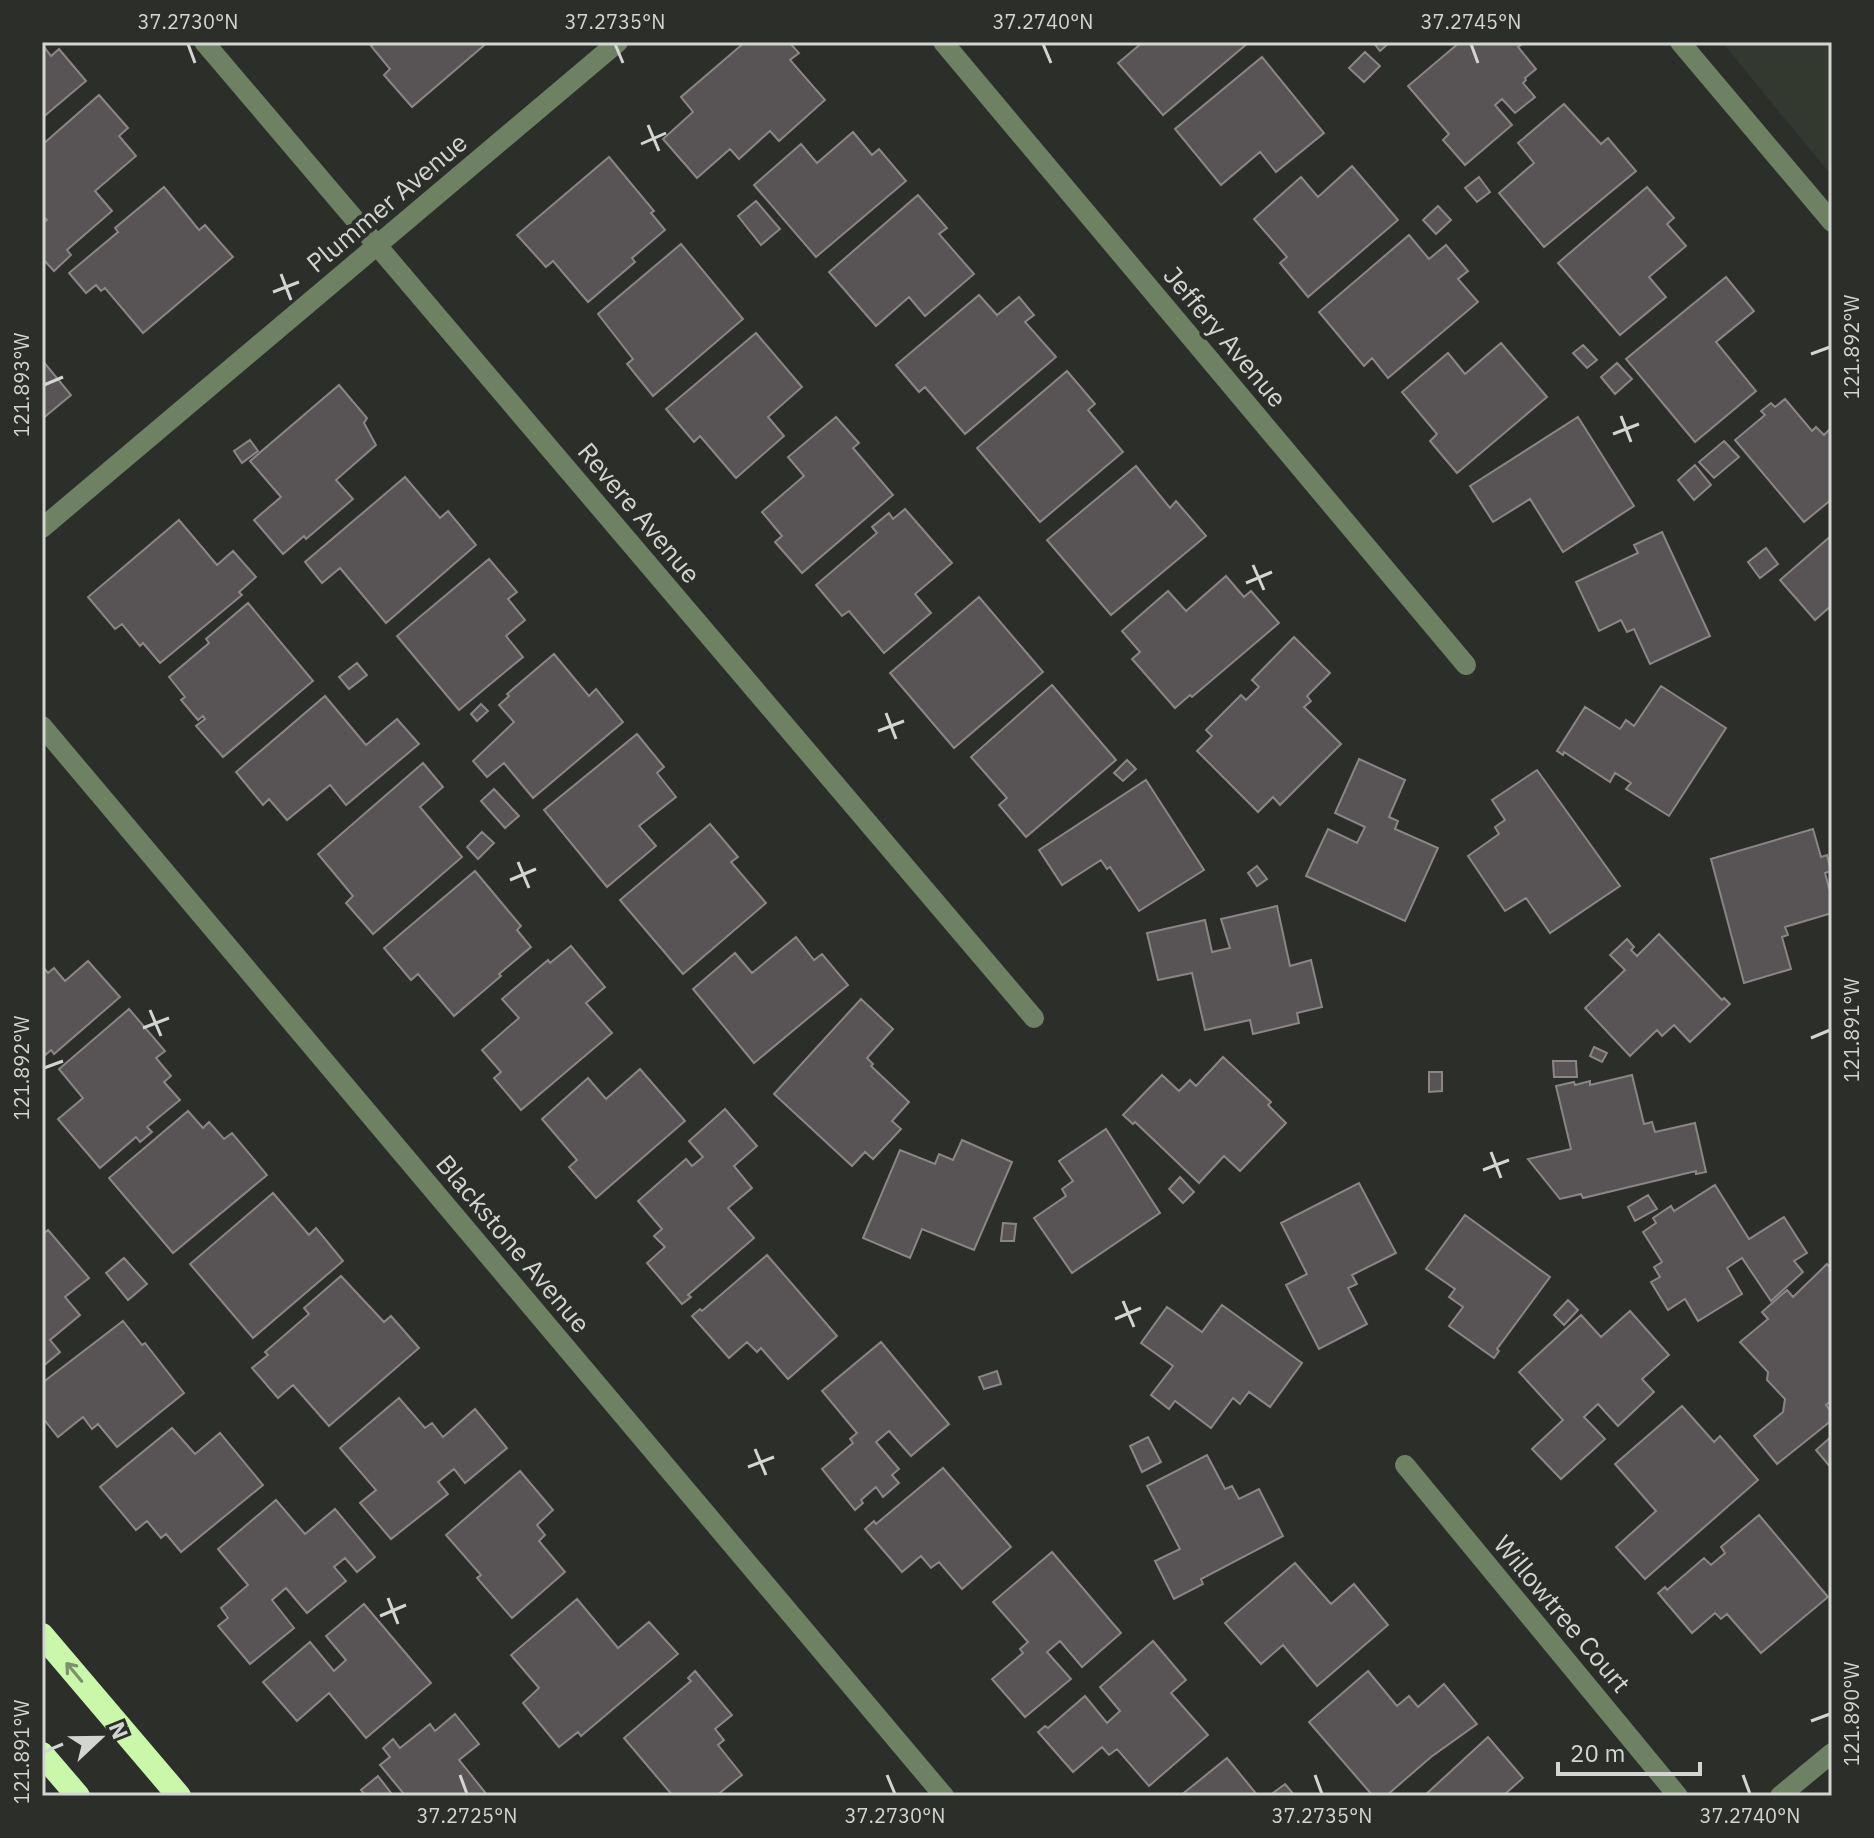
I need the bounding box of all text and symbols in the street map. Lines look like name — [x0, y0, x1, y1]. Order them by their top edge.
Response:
text: 37.2730°N — [138, 8, 238, 35]
text: 37.2735°N — [565, 8, 665, 35]
text: 37.2740°N — [993, 8, 1093, 35]
text: 37.2745°N — [1421, 8, 1521, 35]
street label: Plummer Avenue — [299, 125, 474, 279]
street label: Jeffery Avenue — [1157, 259, 1295, 414]
text: 121.892°W — [1838, 295, 1865, 399]
text: 121.893°W — [8, 333, 35, 437]
street label: Revere Avenue — [571, 435, 709, 590]
text: 121.891°W — [1838, 978, 1865, 1082]
text: 121.892°W — [8, 1016, 35, 1120]
street label: Blackstone Avenue — [429, 1147, 598, 1340]
street label: Willowtree Court — [1487, 1528, 1639, 1699]
text: 121.890°W — [1838, 1662, 1865, 1766]
one-way arrow — [65, 1663, 83, 1683]
north arrow — [60, 1698, 140, 1778]
text: 121.891°W — [8, 1700, 35, 1804]
text: N — [103, 1718, 135, 1743]
scale bar — [1558, 1726, 1700, 1776]
text: 20 m — [1570, 1737, 1625, 1769]
text: 37.2725°N — [417, 1802, 517, 1829]
text: 37.2730°N — [845, 1802, 945, 1829]
text: 37.2735°N — [1272, 1802, 1372, 1829]
text: 37.2740°N — [1700, 1802, 1800, 1829]

